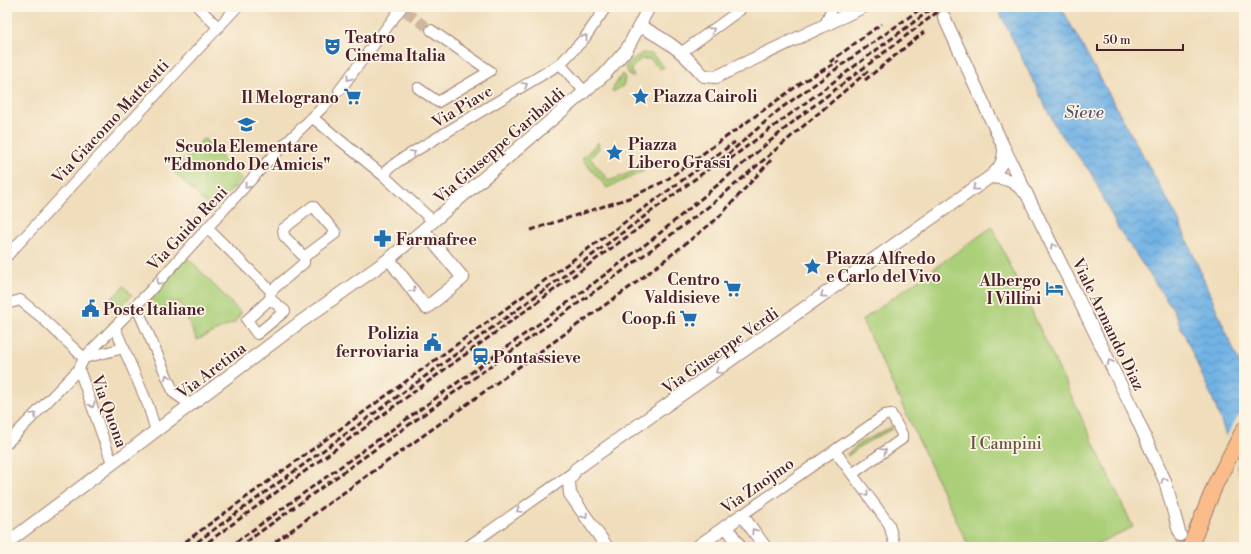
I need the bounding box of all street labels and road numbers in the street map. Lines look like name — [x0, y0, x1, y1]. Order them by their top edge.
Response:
street label: Via Giacomo Matteotti — [47, 55, 174, 189]
street label: Via Piave — [428, 81, 496, 133]
street label: Via Giuseppe Garibaldi — [429, 83, 569, 209]
street label: Via Guido Reni — [143, 182, 232, 276]
street label: Viale Armando Diaz — [1067, 254, 1149, 394]
street label: Via Giuseppe Verdi — [658, 303, 783, 399]
street label: Via Aretina — [172, 338, 251, 404]
street label: Via Quona — [86, 372, 132, 451]
street label: Via Znojmo — [716, 453, 798, 519]

